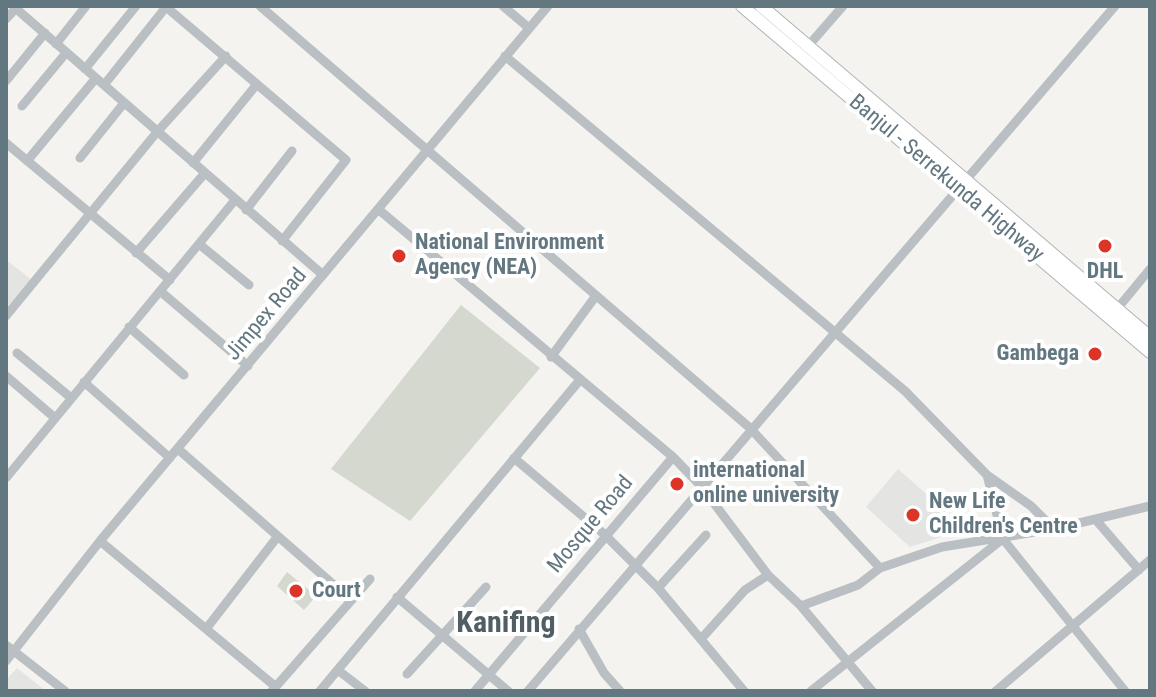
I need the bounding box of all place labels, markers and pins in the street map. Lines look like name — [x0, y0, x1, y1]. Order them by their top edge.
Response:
place label: National Environment Agency (NEA) — [415, 230, 604, 282]
marker: DHL — [1096, 237, 1114, 255]
marker: National Environment Agency (NEA) — [390, 247, 408, 265]
place label: DHL — [1087, 259, 1123, 285]
place label: Gambega — [997, 341, 1079, 367]
marker: Gambega — [1086, 345, 1104, 363]
place label: international online university — [693, 458, 839, 510]
marker: international online university — [668, 475, 686, 493]
place label: New Life Children's Centre — [929, 489, 1078, 540]
marker: New Life Children's Centre — [904, 506, 922, 524]
place label: Court — [312, 578, 361, 604]
marker: Court — [287, 582, 305, 600]

